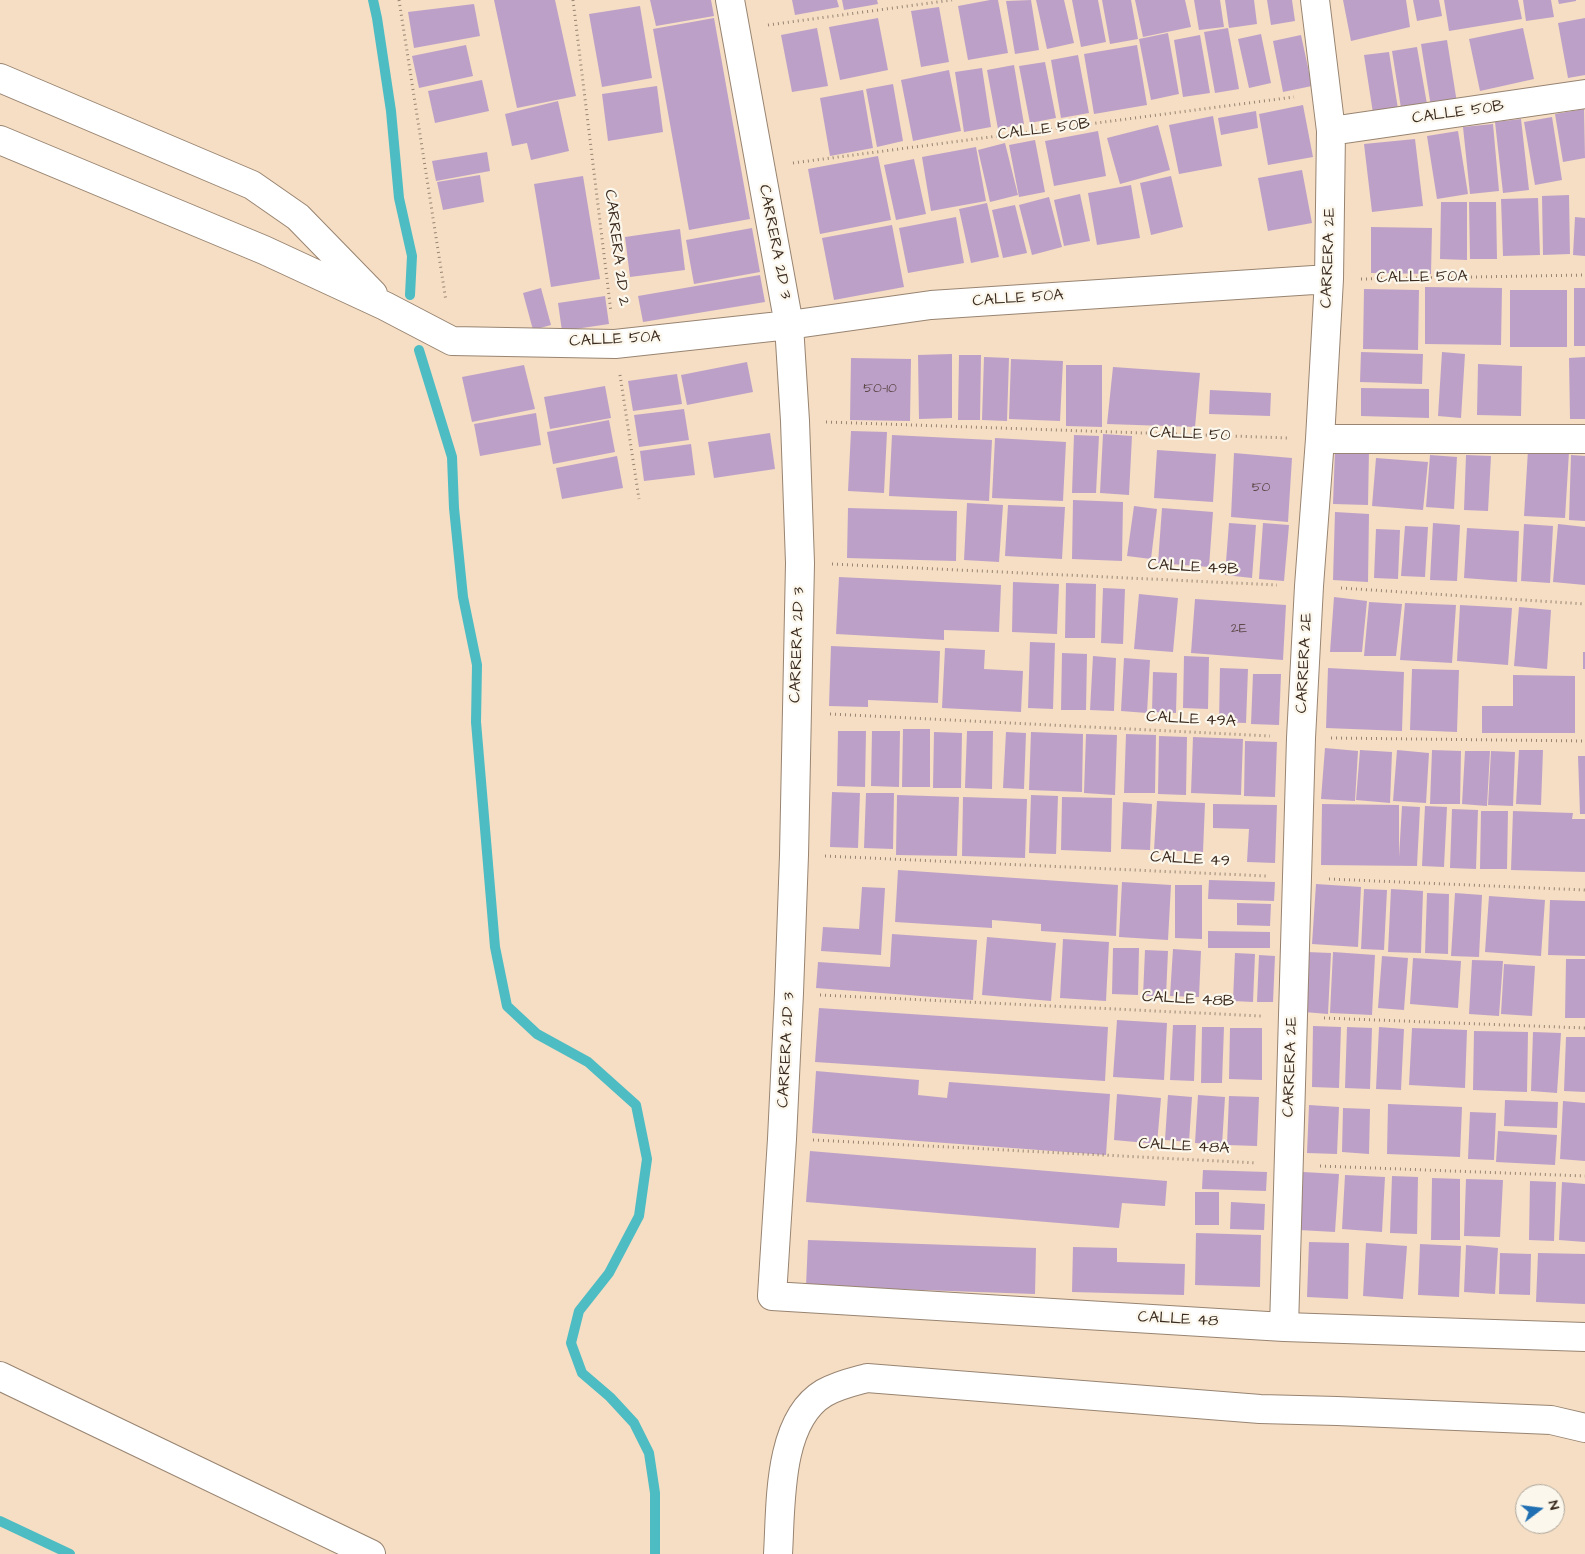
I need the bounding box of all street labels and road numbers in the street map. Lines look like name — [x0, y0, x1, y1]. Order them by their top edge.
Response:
street label: CALLE 50B — [1411, 97, 1505, 129]
street label: CALLE 50B — [997, 115, 1091, 145]
street label: CARRERA 2D 3 — [754, 183, 794, 301]
street label: CARRERA 2D 2 — [599, 189, 633, 307]
street label: CARRERA 2E — [1318, 207, 1340, 309]
street label: CALLE 50A — [1376, 268, 1468, 288]
street label: CALLE 50A — [972, 286, 1064, 312]
street label: CALLE 50A — [569, 328, 661, 352]
street label: CALLE 50 — [1149, 424, 1231, 446]
street label: CALLE 49B — [1147, 556, 1239, 580]
street label: CARRERA 2D 3 — [786, 587, 810, 703]
street label: CARRERA 2E — [1293, 612, 1317, 714]
street label: CALLE 49A — [1146, 708, 1236, 732]
street label: CALLE 49 — [1150, 848, 1230, 872]
street label: CALLE 48B — [1141, 988, 1235, 1012]
street label: CARRERA 2D 3 — [774, 992, 800, 1108]
street label: CARRERA 2E — [1280, 1016, 1302, 1118]
street label: CALLE 48A — [1138, 1135, 1230, 1159]
street label: CALLE 48 — [1137, 1308, 1219, 1332]

